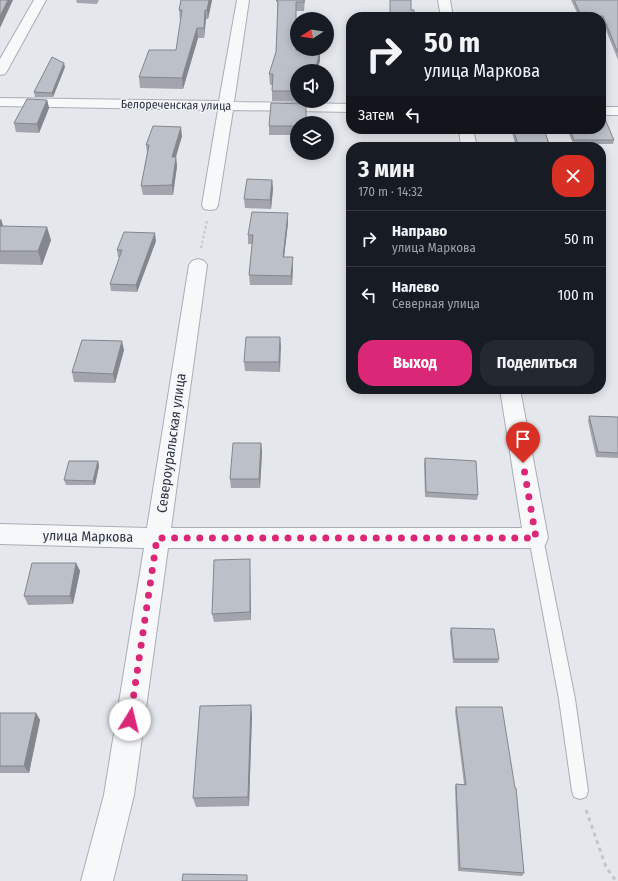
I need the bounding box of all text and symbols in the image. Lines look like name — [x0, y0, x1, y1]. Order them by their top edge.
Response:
north arrow — [290, 12, 334, 56]
map controls — [290, 12, 334, 160]
text: 50 m — [424, 26, 480, 59]
icon: right — [358, 28, 410, 80]
text: улица Маркова — [424, 60, 540, 82]
button: sound — [290, 64, 334, 108]
street label: Белореченская улица — [121, 97, 231, 113]
icon: left — [402, 104, 424, 126]
text: Затем — [358, 106, 394, 124]
button: layers — [290, 116, 334, 160]
text: 3 мин — [358, 155, 415, 183]
button: close — [552, 155, 594, 197]
text: 170 m · 14:32 — [358, 184, 423, 199]
text: Направо — [392, 222, 447, 240]
icon: right — [358, 228, 380, 250]
text: 50 m — [564, 230, 594, 248]
text: улица Маркова — [392, 240, 476, 255]
text: Налево — [392, 278, 439, 296]
icon: left — [358, 284, 380, 306]
text: 100 m — [557, 286, 594, 304]
text: Северная улица — [392, 296, 480, 311]
button: Выход — [358, 340, 472, 386]
button: Поделиться — [480, 340, 594, 386]
street label: Североуральская улица — [153, 372, 190, 514]
pin — [506, 422, 540, 463]
icon: arrive — [512, 428, 534, 450]
street label: улица Маркова — [43, 527, 133, 546]
position arrow — [109, 699, 151, 741]

